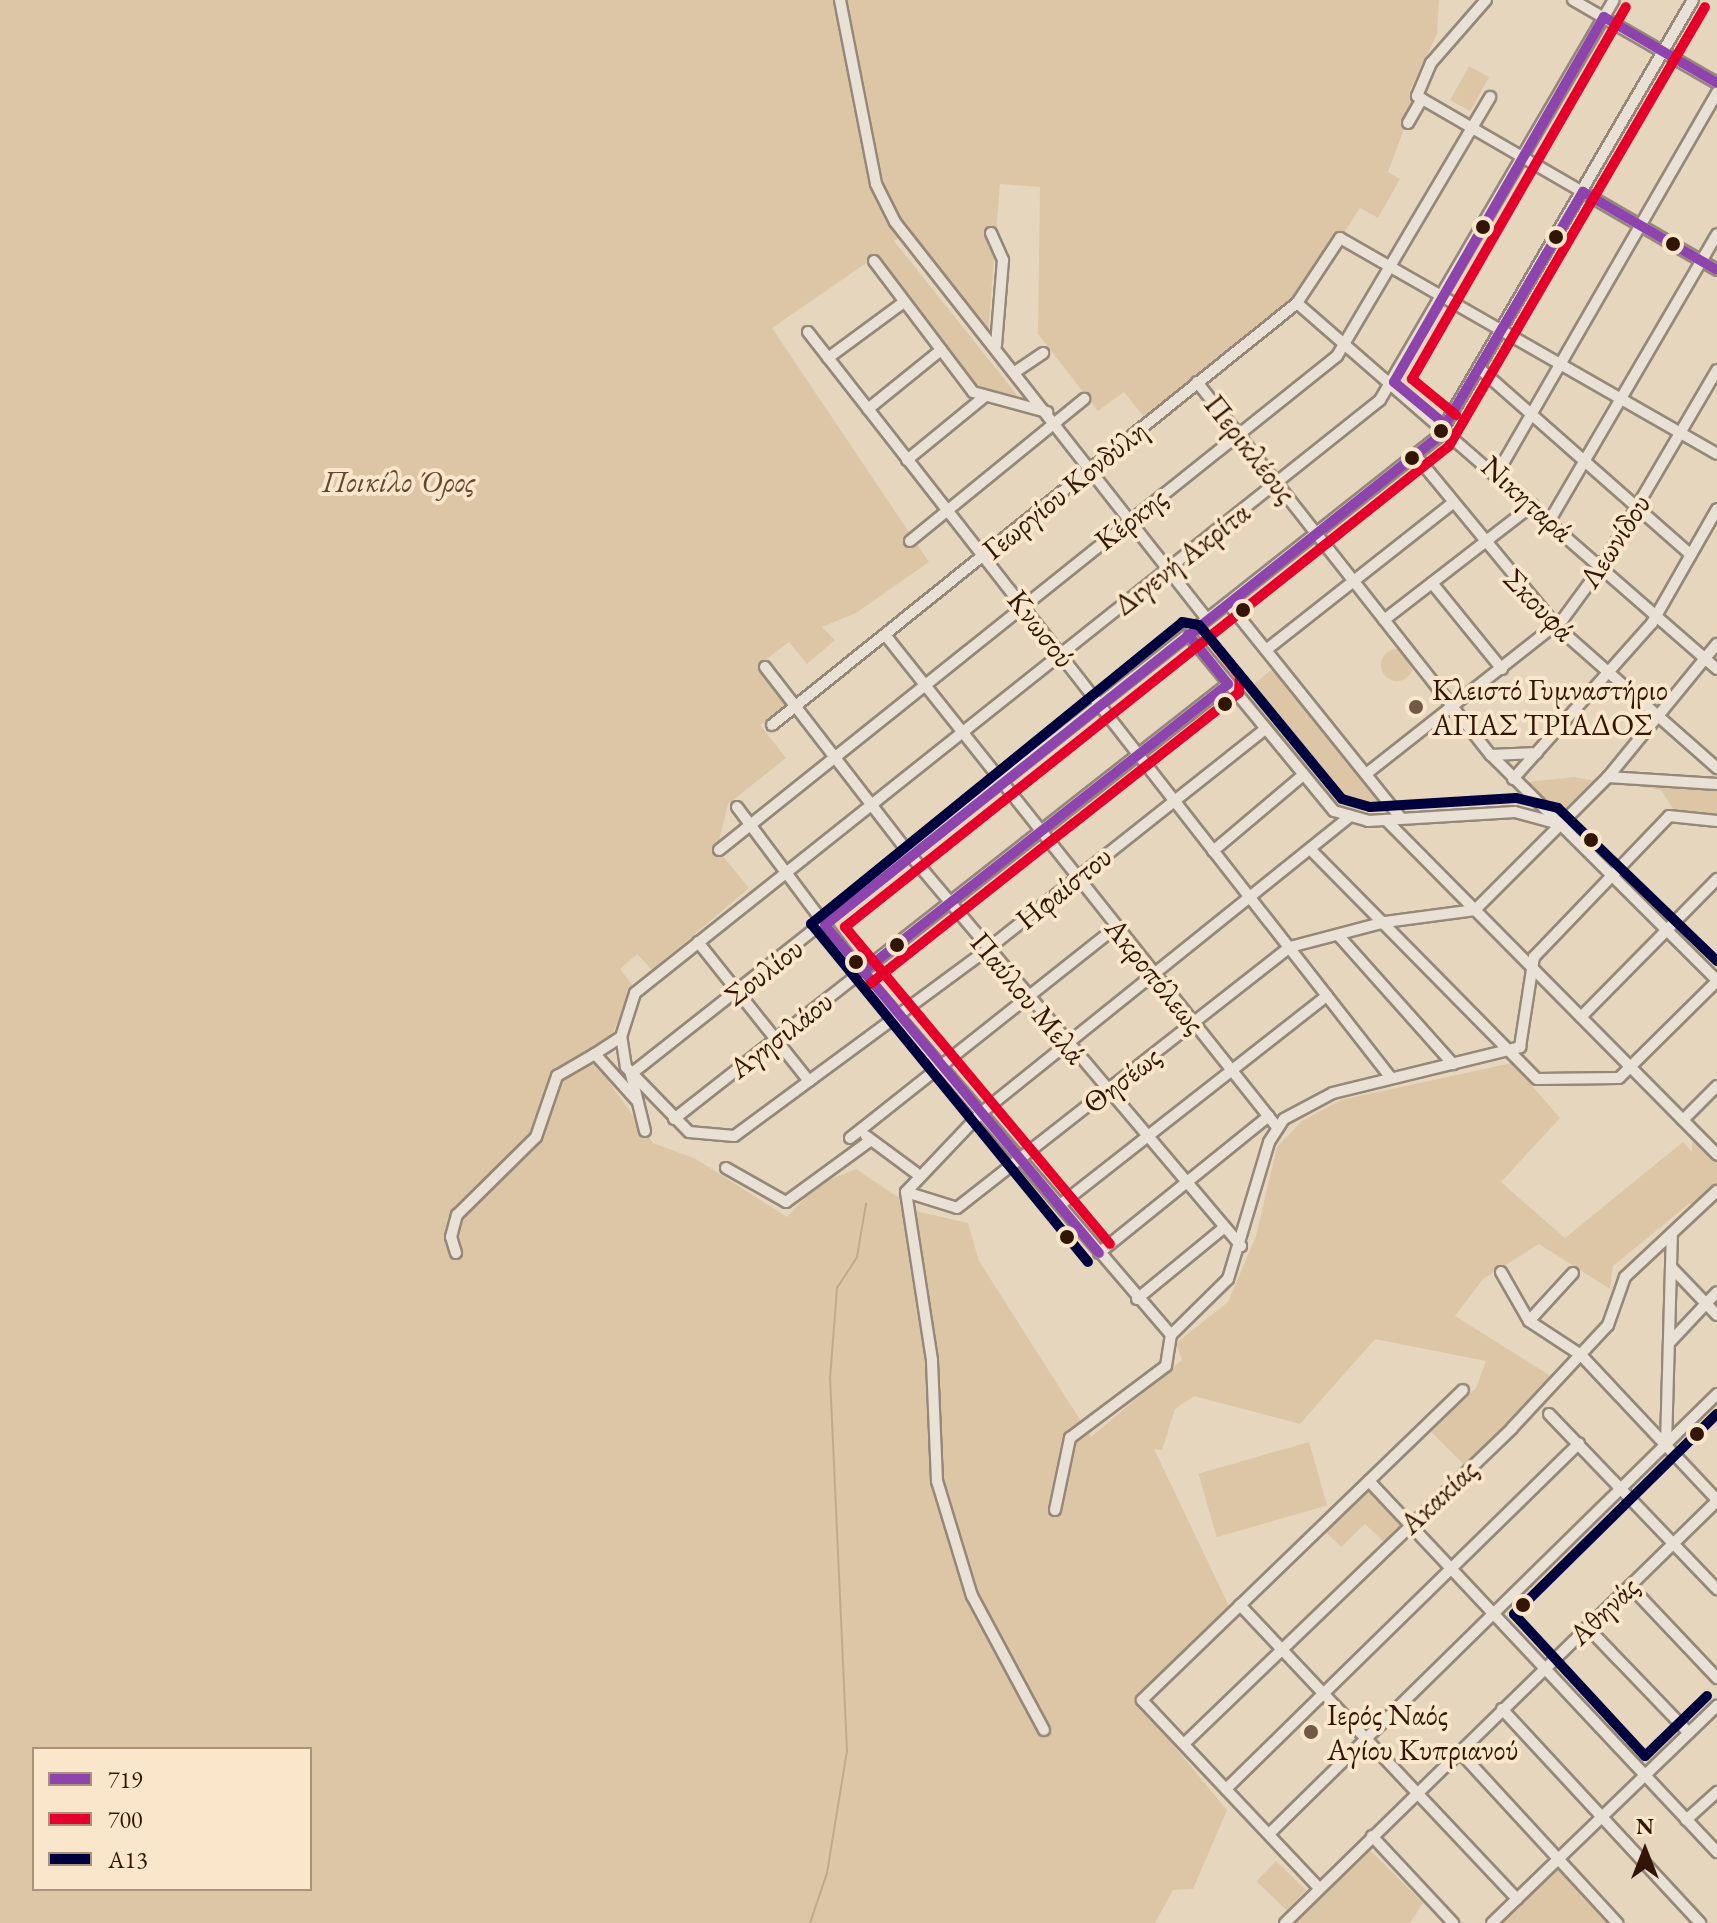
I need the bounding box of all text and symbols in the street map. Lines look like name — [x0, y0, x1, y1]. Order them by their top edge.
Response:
unlabelled marker — [1475, 219, 1491, 235]
unlabelled marker — [1548, 229, 1564, 245]
unlabelled marker — [1665, 236, 1681, 252]
street label: Περικλέους — [1196, 387, 1304, 511]
street label: Γεωργίου Κονδύλη — [975, 413, 1155, 567]
unlabelled marker — [1433, 423, 1449, 439]
street label: Νικηταρά — [1474, 449, 1580, 549]
unlabelled marker — [1404, 450, 1420, 466]
park label: Ποικίλο Όρος — [322, 464, 476, 500]
street label: Κέρκης — [1088, 480, 1174, 558]
street label: Λεωνίδου — [1571, 487, 1659, 595]
street label: Διγενή Ακρίτα — [1107, 495, 1257, 623]
street label: Σκουφά — [1496, 561, 1582, 649]
street label: Κνωσού — [999, 583, 1083, 675]
unlabelled marker — [1235, 602, 1251, 618]
place label: Κλειστό Γυμναστήριο ΑΓΙΑΣ ΤΡΙΑΔΟΣ — [1432, 672, 1668, 742]
unlabelled marker — [1217, 696, 1233, 712]
marker: Κλειστό Γυμναστήριο ΑΓΙΑΣ ΤΡΙΑΔΟΣ — [1407, 698, 1425, 716]
unlabelled marker — [1583, 832, 1599, 848]
street label: Ηφαίστου — [1009, 839, 1119, 937]
street label: Ακροπόλεως — [1097, 911, 1213, 1041]
street label: Παύλου Μελά — [962, 925, 1094, 1071]
street label: Σουλίου — [718, 930, 810, 1014]
unlabelled marker — [889, 937, 905, 953]
unlabelled marker — [848, 954, 864, 970]
street label: Αγησιλάου — [722, 983, 840, 1087]
street label: Θησέως — [1076, 1039, 1168, 1121]
unlabelled marker — [1059, 1229, 1075, 1245]
unlabelled marker — [1689, 1426, 1705, 1442]
street label: Ακακίας — [1393, 1452, 1485, 1542]
street label: Αθηνάς — [1561, 1569, 1647, 1653]
unlabelled marker — [1515, 1597, 1531, 1613]
place label: Ιερός Ναός Αγίου Κυπριανού — [1327, 1697, 1519, 1768]
marker: Ιερός Ναός Αγίου Κυπριανού — [1302, 1723, 1320, 1741]
legend — [32, 1747, 312, 1891]
text: 719 — [108, 1764, 143, 1795]
text: 700 — [108, 1804, 143, 1835]
north arrow — [1605, 1811, 1685, 1891]
text: N — [1636, 1812, 1654, 1841]
text: A13 — [108, 1844, 148, 1875]

